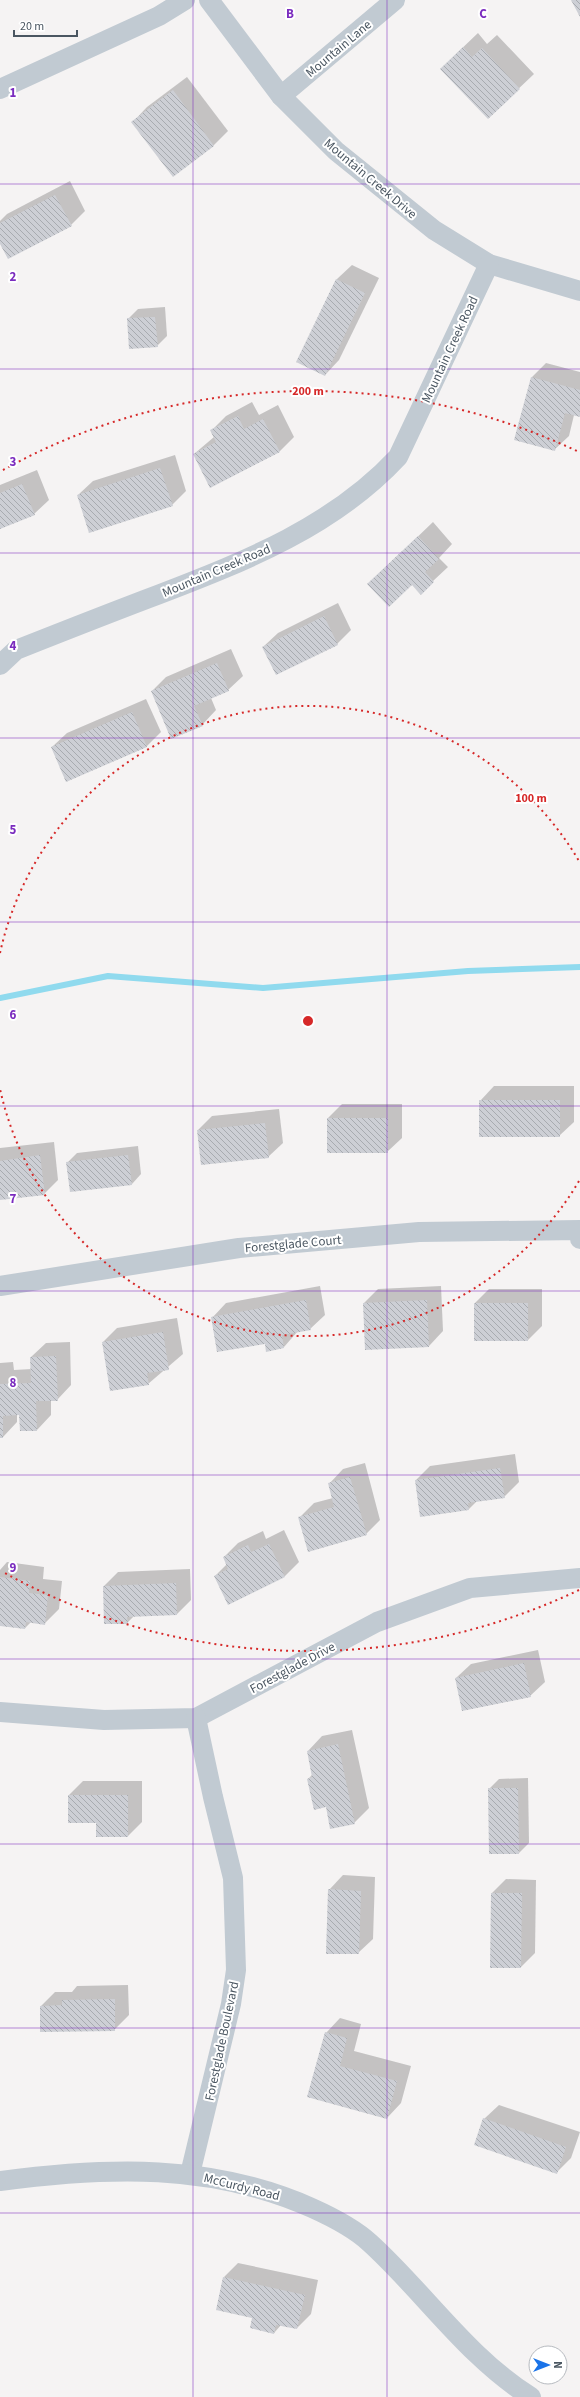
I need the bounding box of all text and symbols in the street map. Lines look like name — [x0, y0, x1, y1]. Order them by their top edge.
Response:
text: B — [286, 5, 294, 23]
text: C — [479, 5, 487, 23]
scale bar — [14, 12, 77, 38]
street label: Mountain Lane — [302, 16, 375, 82]
text: 20 m — [20, 18, 44, 35]
text: 1 — [10, 84, 17, 102]
street label: Mountain Creek Drive — [320, 135, 421, 223]
text: 2 — [10, 268, 17, 286]
street label: Mountain Creek Road — [417, 293, 483, 406]
text: 200 m — [292, 383, 324, 400]
text: 3 — [10, 453, 17, 471]
street label: Mountain Creek Road — [160, 540, 273, 602]
text: 4 — [10, 637, 17, 655]
text: 100 m — [515, 790, 547, 807]
text: 5 — [10, 821, 17, 839]
text: 6 — [10, 1006, 17, 1024]
centre of rings — [301, 1014, 315, 1028]
text: 7 — [10, 1190, 17, 1208]
street label: Forestglade Court — [244, 1231, 343, 1257]
text: 8 — [10, 1374, 17, 1392]
text: 9 — [10, 1559, 17, 1577]
street label: Forestglade Drive — [247, 1638, 338, 1698]
street label: Forestglade Boulevard — [201, 1980, 243, 2103]
street label: McCurdy Road — [202, 2169, 282, 2205]
north arrow — [528, 2345, 568, 2385]
text: N — [550, 2361, 565, 2369]

